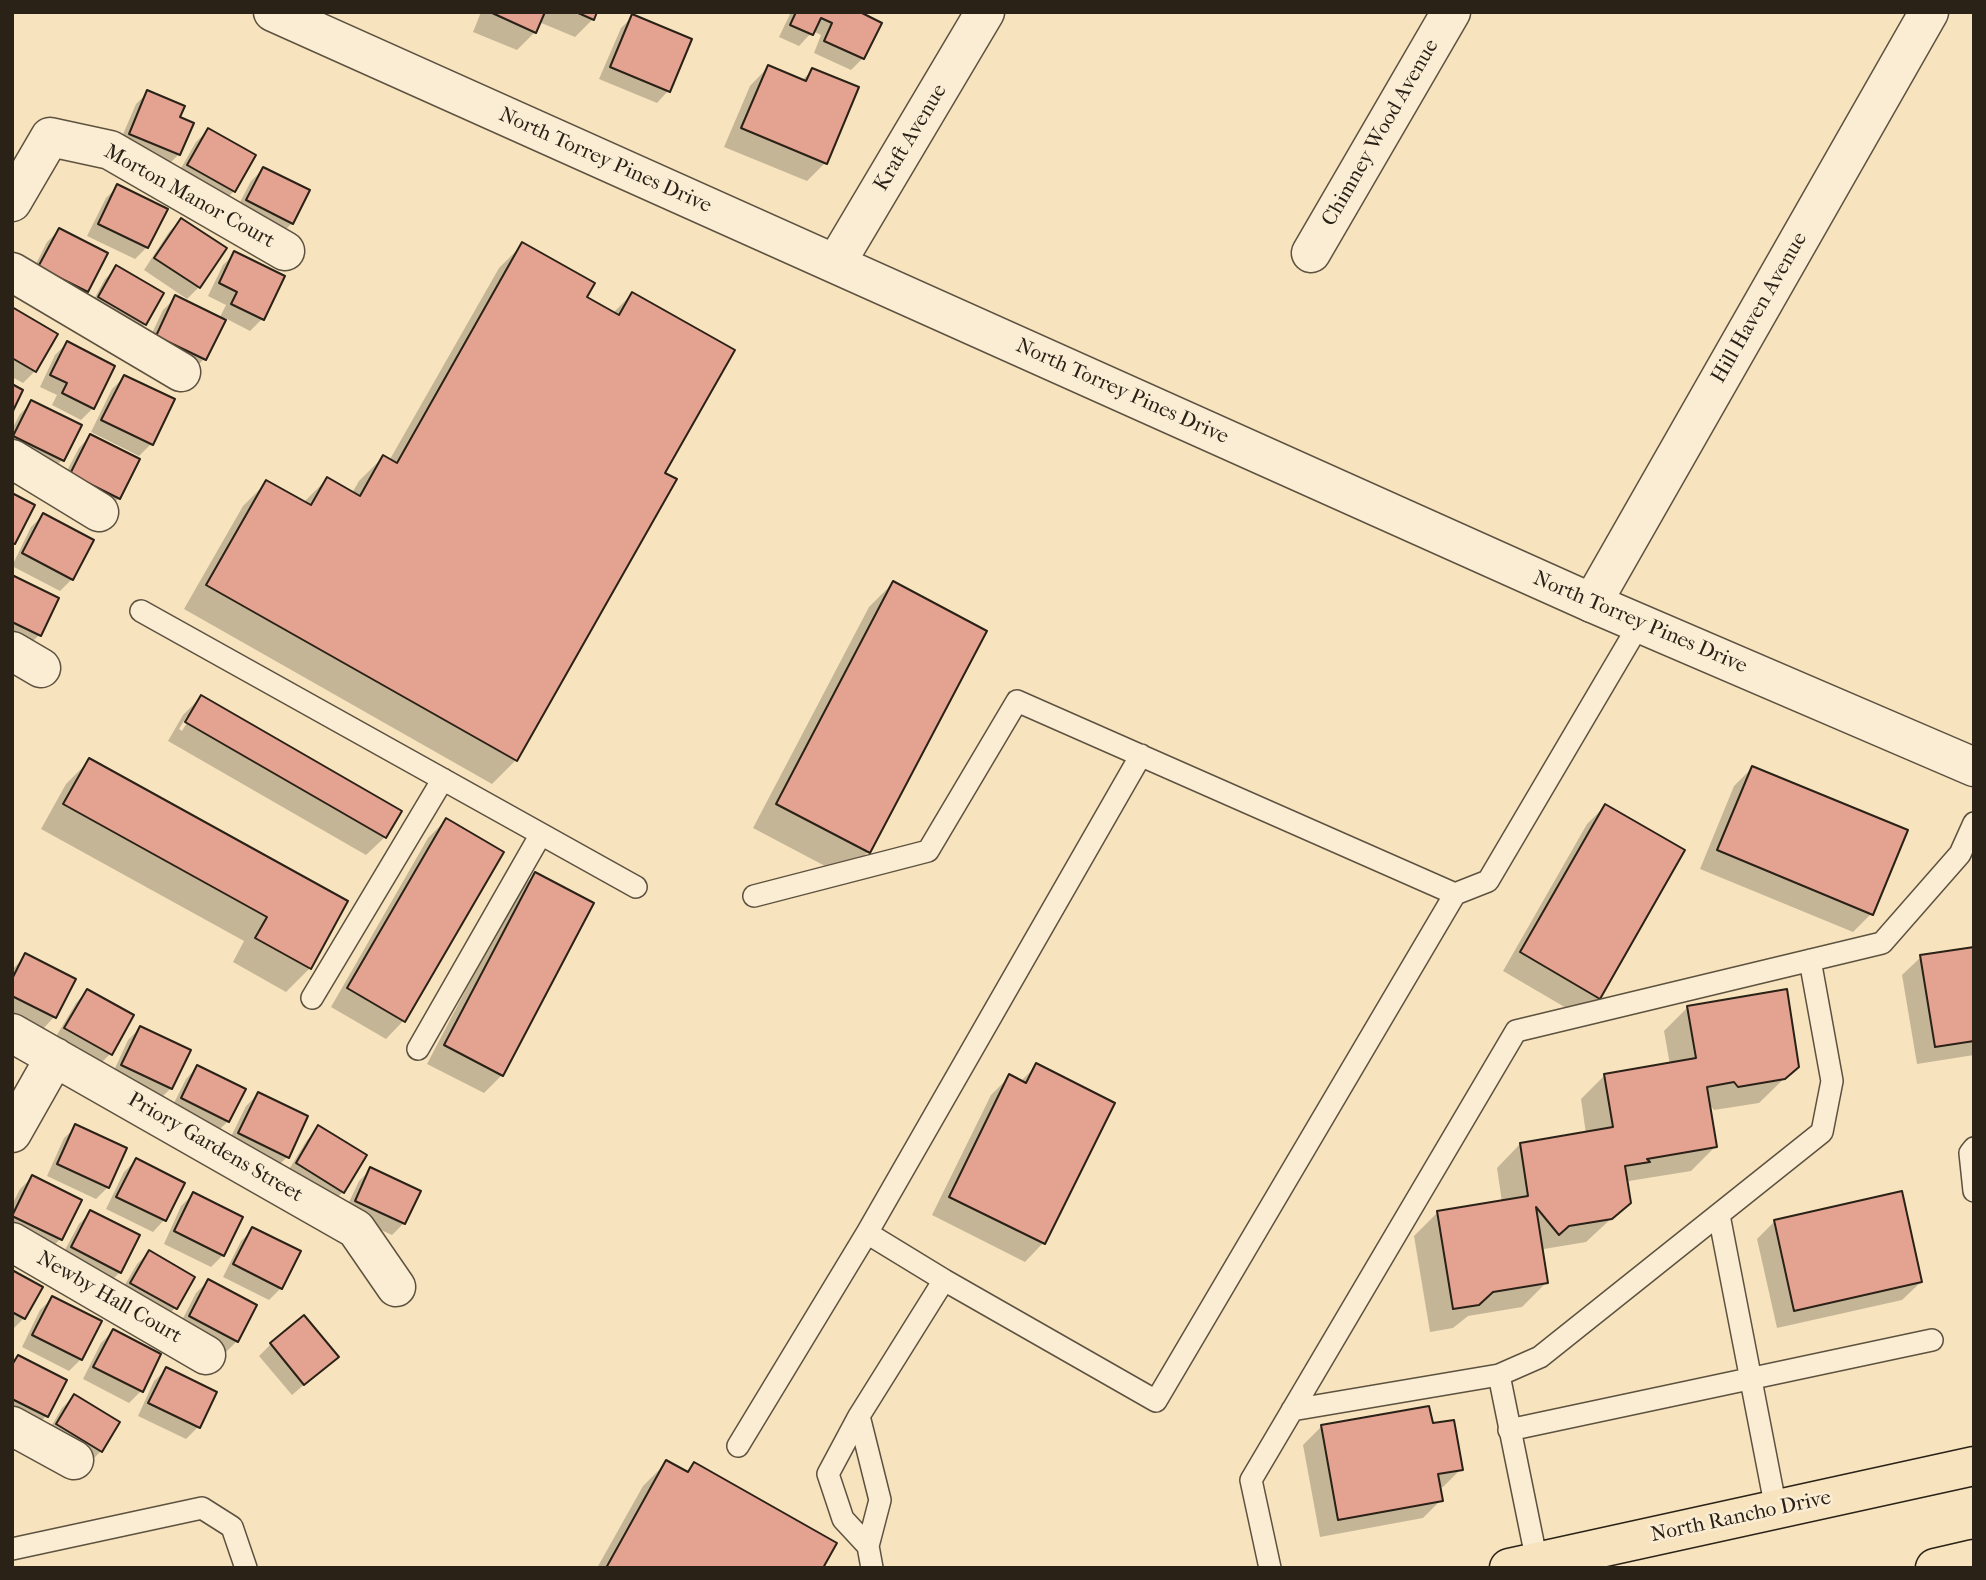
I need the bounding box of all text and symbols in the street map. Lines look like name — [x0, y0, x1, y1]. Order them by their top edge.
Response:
street label: Chimney Wood Avenue — [1317, 35, 1445, 231]
street label: Kraft Avenue — [869, 80, 953, 196]
street label: North Torrey Pines Drive — [495, 103, 715, 219]
street label: Morton Manor Court — [99, 140, 279, 254]
street label: Hill Haven Avenue — [1707, 228, 1813, 388]
street label: North Torrey Pines Drive — [1012, 334, 1232, 450]
street label: North Torrey Pines Drive — [1529, 566, 1751, 680]
street label: Priory Gardens Street — [123, 1088, 307, 1208]
street label: Newby Hall Court — [32, 1246, 186, 1350]
street label: North Rancho Drive — [1649, 1486, 1833, 1548]

